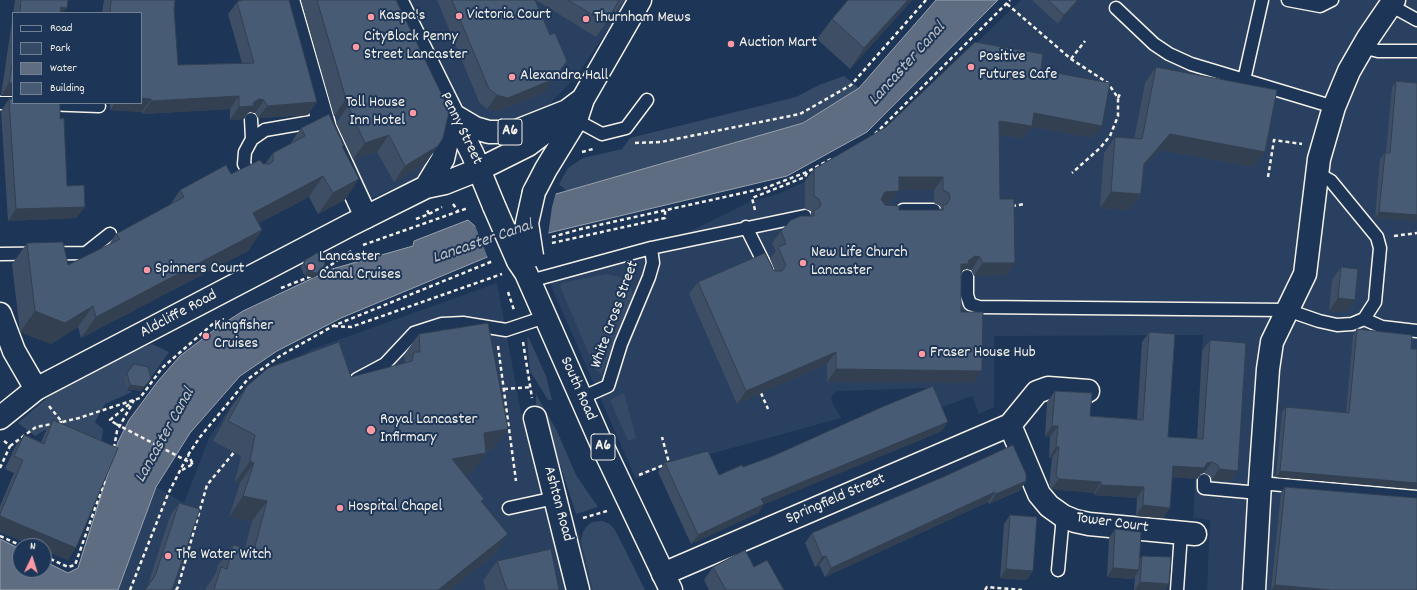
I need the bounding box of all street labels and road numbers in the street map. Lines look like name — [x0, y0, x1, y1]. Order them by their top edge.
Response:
street label: Penny Street — [434, 90, 486, 168]
road number: A6 — [498, 119, 522, 145]
street label: White Cross Street — [588, 259, 644, 371]
street label: Aldcliffe Road — [137, 287, 221, 343]
street label: South Road — [554, 354, 600, 424]
road number: A6 — [591, 434, 615, 460]
street label: Ashton Road — [538, 464, 576, 544]
street label: Springfield Street — [783, 470, 889, 530]
street label: Tower Court — [1075, 509, 1149, 539]

